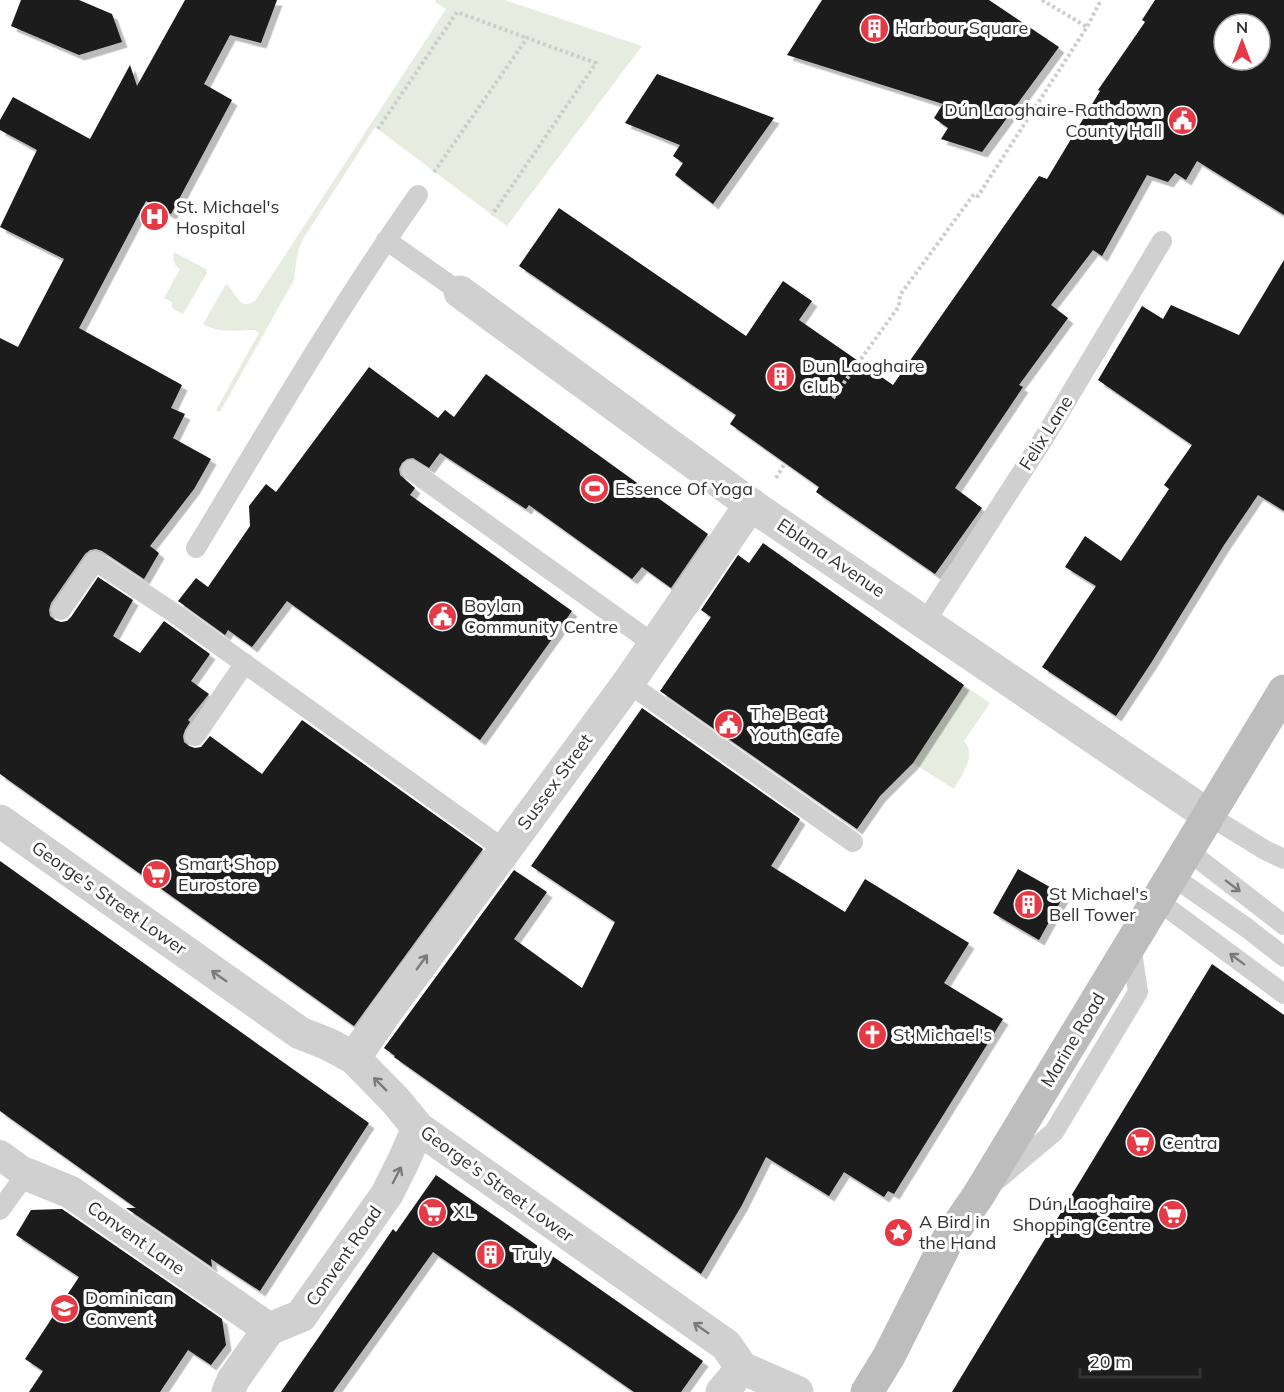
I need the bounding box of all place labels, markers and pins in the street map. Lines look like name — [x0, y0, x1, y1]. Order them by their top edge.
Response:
building icon: Harbour Square — [858, 12, 890, 44]
place label: Harbour Square — [895, 16, 1028, 39]
place label: Dún Laoghaire-Rathdown County Hall — [944, 98, 1162, 142]
public building icon: Dún Laoghaire-Rathdown County Hall — [1167, 104, 1199, 136]
place label: St. Michael's Hospital — [176, 195, 280, 239]
hospital icon: St. Michael's Hospital — [139, 201, 171, 233]
place label: Dun Laoghaire Club — [802, 354, 925, 398]
building icon: Dun Laoghaire Club — [765, 360, 797, 392]
sports icon: Essence Of Yoga — [578, 473, 610, 505]
place label: Essence Of Yoga — [615, 477, 753, 500]
place label: Boylan Community Centre — [464, 594, 618, 638]
public building icon: Boylan Community Centre — [427, 600, 459, 632]
place label: The Beat Youth Cafe — [749, 702, 840, 746]
public building icon: The Beat Youth Cafe — [713, 708, 745, 740]
place label: Smart Shop Eurostore — [178, 852, 277, 896]
supermarket icon: Smart Shop Eurostore — [141, 858, 173, 890]
place label: St Michael's Bell Tower — [1049, 882, 1148, 926]
building icon: St Michael's Bell Tower — [1012, 888, 1044, 920]
church icon: St Michael's — [856, 1019, 888, 1051]
place label: St Michael's — [893, 1023, 992, 1046]
supermarket icon: Centra — [1125, 1127, 1157, 1159]
place label: Centra — [1162, 1131, 1218, 1154]
place label: Dún Laoghaire Shopping Centre — [1012, 1192, 1151, 1236]
supermarket icon: XL — [416, 1196, 448, 1228]
supermarket icon: Dún Laoghaire Shopping Centre — [1156, 1198, 1188, 1230]
place label: XL — [453, 1200, 475, 1223]
place label: A Bird in the Hand — [919, 1210, 996, 1254]
place icon: A Bird in the Hand — [882, 1216, 914, 1248]
building icon: Truly — [475, 1238, 507, 1270]
place label: Truly — [512, 1242, 553, 1265]
place label: Dominican Convent — [85, 1286, 174, 1330]
school or university icon: Dominican Convent — [48, 1292, 80, 1324]

